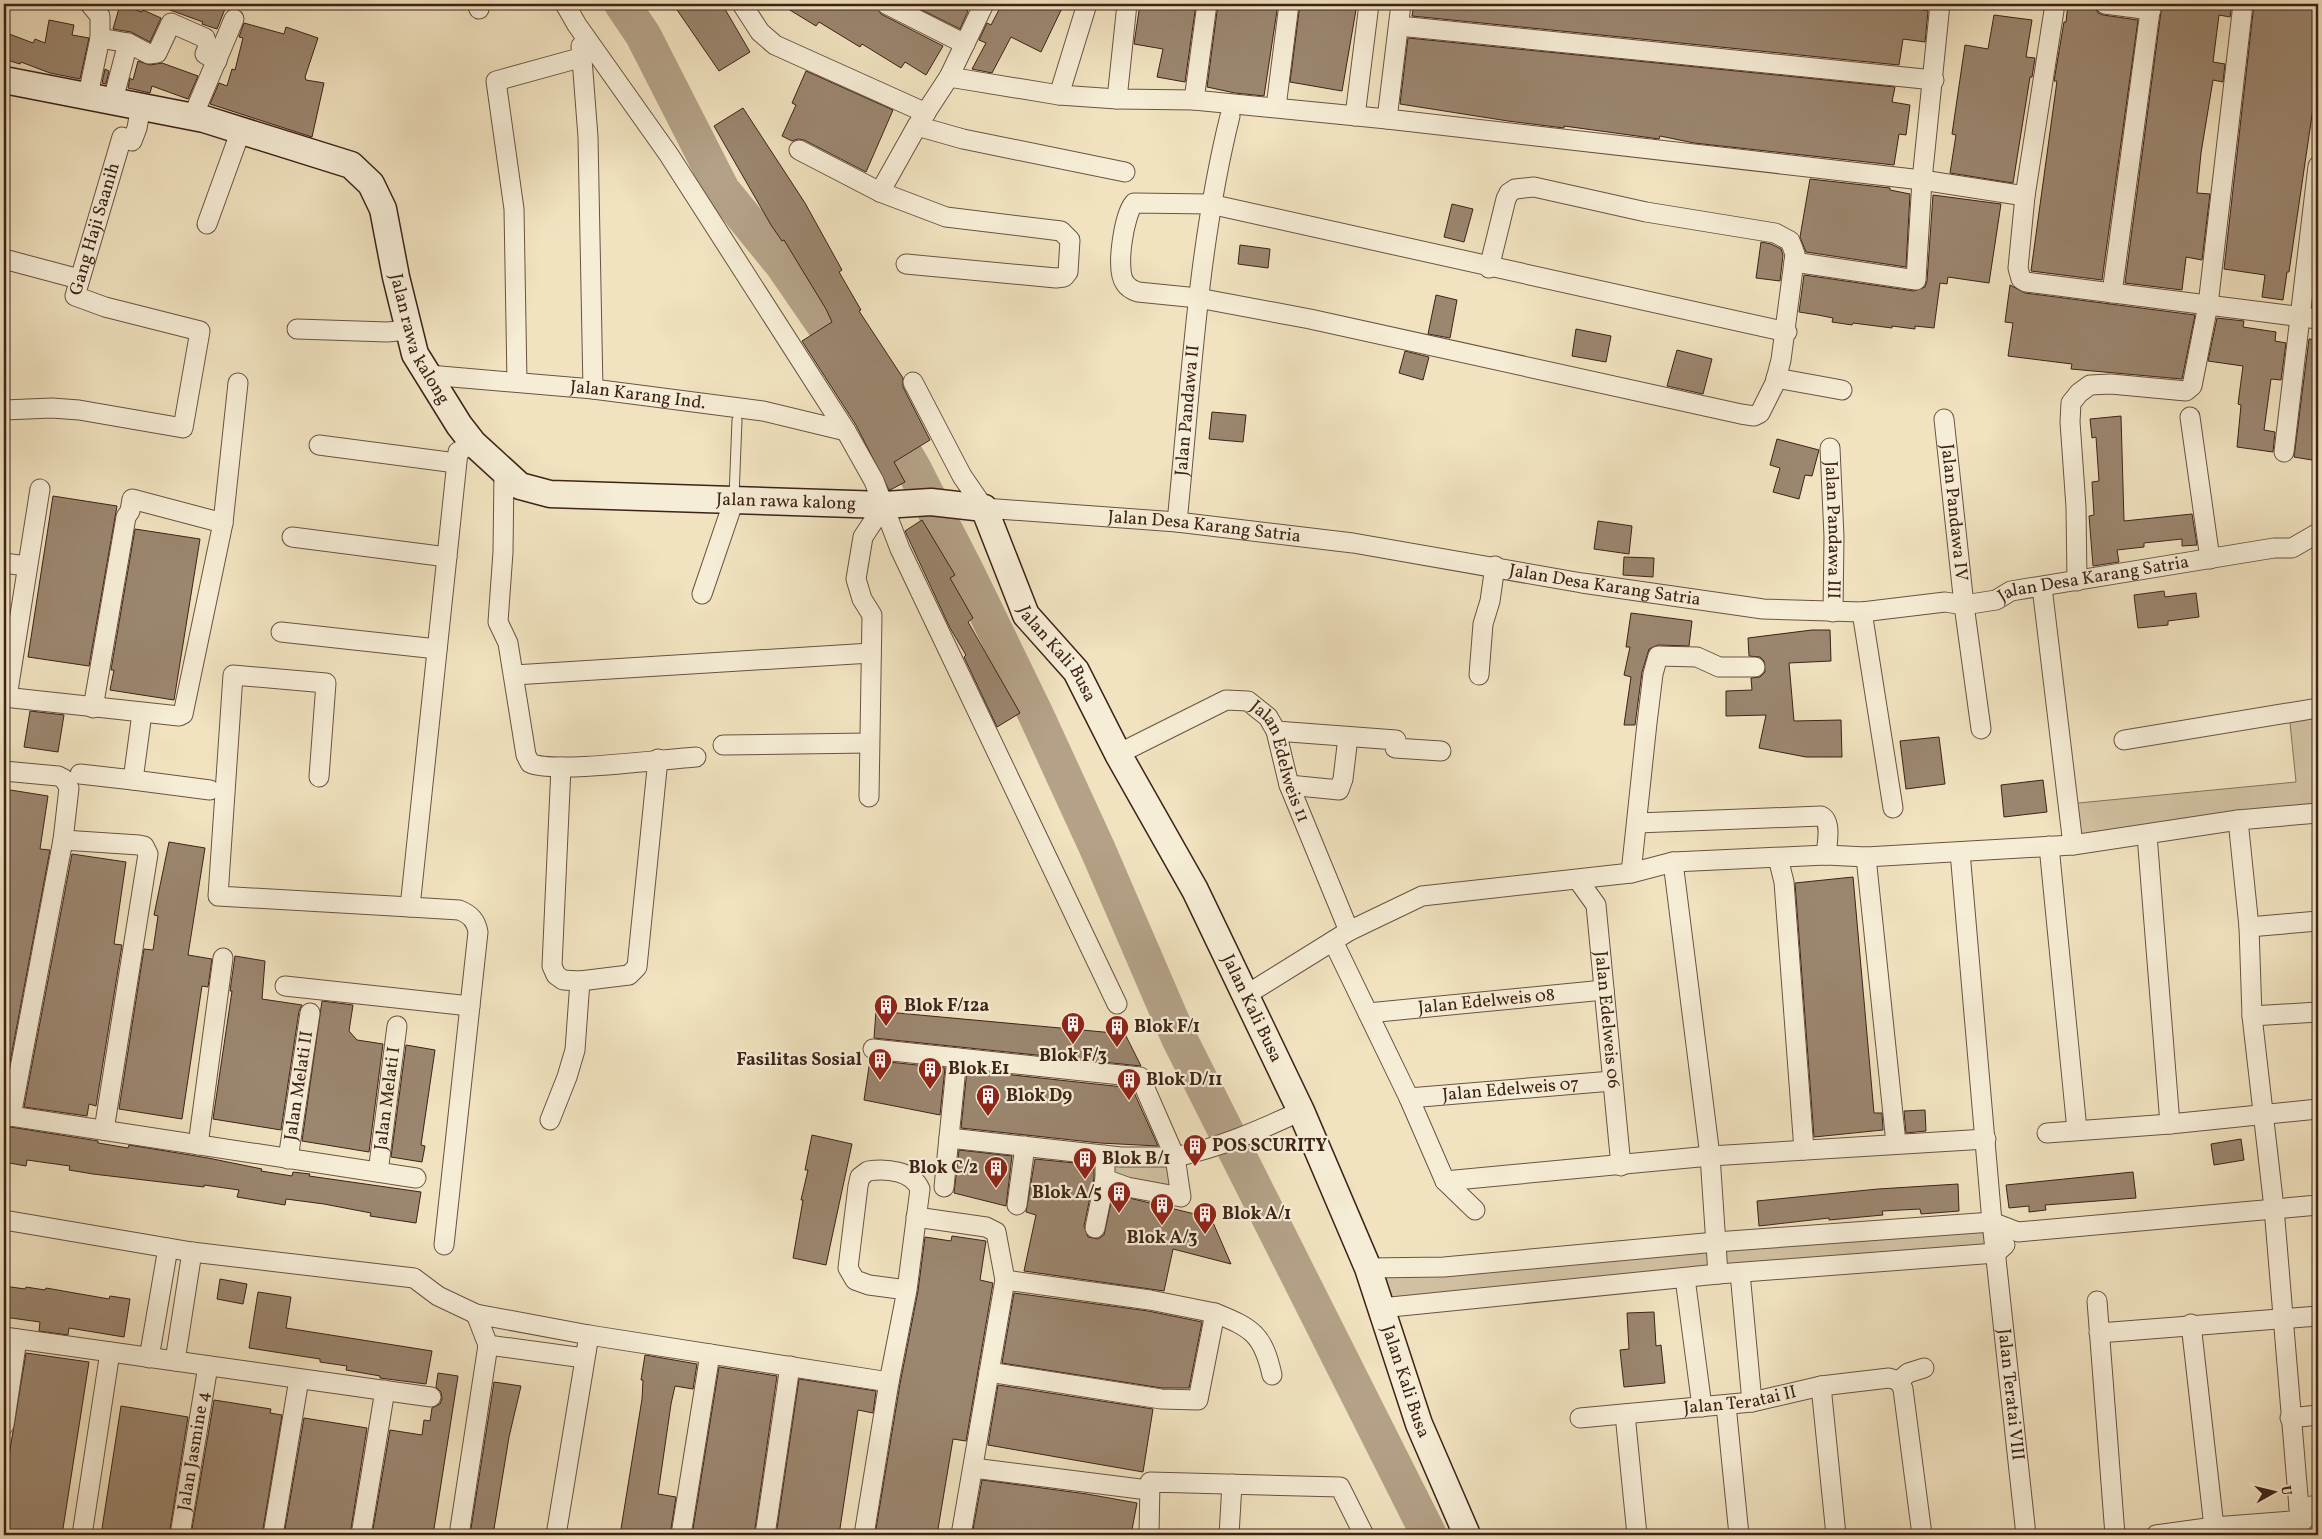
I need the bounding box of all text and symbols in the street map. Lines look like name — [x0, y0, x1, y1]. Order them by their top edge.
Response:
street label: Gang Haji Saanih — [63, 159, 126, 298]
street label: Jalan rawa kalong — [383, 271, 456, 409]
street label: Jalan Pandawa II — [1169, 344, 1206, 477]
street label: Jalan Karang Ind. — [569, 375, 707, 416]
street label: Jalan Pandawa IV — [1934, 443, 1974, 582]
street label: Jalan Pandawa III — [1818, 460, 1847, 599]
street label: Jalan rawa kalong — [716, 487, 856, 517]
street label: Jalan Desa Karang Satria — [1107, 505, 1302, 549]
street label: Jalan Desa Karang Satria — [1993, 550, 2191, 609]
street label: Jalan Desa Karang Satria — [1507, 558, 1702, 612]
street label: Jalan Kali Busa — [1011, 602, 1102, 706]
street label: Jalan Edelweis 11 — [1244, 695, 1316, 827]
street label: Jalan Kali Busa — [1215, 950, 1288, 1067]
street label: Jalan Edelweis 06 — [1588, 950, 1626, 1089]
street label: Jalan Edelweis 08 — [1417, 982, 1556, 1021]
building icon: Blok F/12a — [873, 993, 899, 1027]
place label: Blok F/12a — [904, 994, 989, 1019]
building icon: Blok F/3 — [1060, 1011, 1086, 1045]
building icon: Blok F/1 — [1104, 1014, 1130, 1048]
place label: Blok F/1 — [1134, 1015, 1200, 1040]
street label: Jalan Melati II — [278, 1029, 320, 1142]
place label: Blok F/3 — [1039, 1044, 1107, 1069]
street label: Jalan Melati I — [368, 1045, 407, 1152]
building icon: Fasilitas Sosial — [867, 1047, 893, 1081]
place label: Fasilitas Sosial — [736, 1048, 862, 1073]
building icon: Blok E1 — [917, 1056, 943, 1090]
place label: Blok E1 — [948, 1057, 1009, 1082]
building icon: Blok D/11 — [1116, 1067, 1142, 1101]
place label: Blok D/11 — [1146, 1068, 1223, 1093]
street label: Jalan Edelweis 07 — [1441, 1071, 1580, 1108]
building icon: Blok D9 — [975, 1083, 1001, 1117]
place label: Blok D9 — [1006, 1084, 1072, 1109]
building icon: POS SCURITY — [1182, 1133, 1208, 1167]
place label: POS SCURITY — [1212, 1134, 1327, 1159]
building icon: Blok B/1 — [1072, 1146, 1098, 1180]
place label: Blok B/1 — [1102, 1147, 1170, 1172]
building icon: Blok C/2 — [983, 1155, 1009, 1189]
place label: Blok C/2 — [908, 1156, 978, 1181]
building icon: Blok A/5 — [1106, 1180, 1132, 1214]
place label: Blok A/5 — [1032, 1181, 1102, 1206]
building icon: Blok A/3 — [1149, 1192, 1175, 1226]
building icon: Blok A/1 — [1192, 1201, 1218, 1235]
place label: Blok A/1 — [1222, 1202, 1291, 1227]
place label: Blok A/3 — [1127, 1226, 1197, 1251]
street label: Jalan Kali Busa — [1375, 1322, 1436, 1442]
street label: Jalan Teratai VIII — [1991, 1327, 2030, 1462]
street label: Jalan Teratai II — [1682, 1380, 1799, 1421]
street label: Jalan Jasmine 4 — [172, 1389, 216, 1513]
north arrow — [2250, 1466, 2300, 1516]
text: U — [2275, 1484, 2296, 1497]

